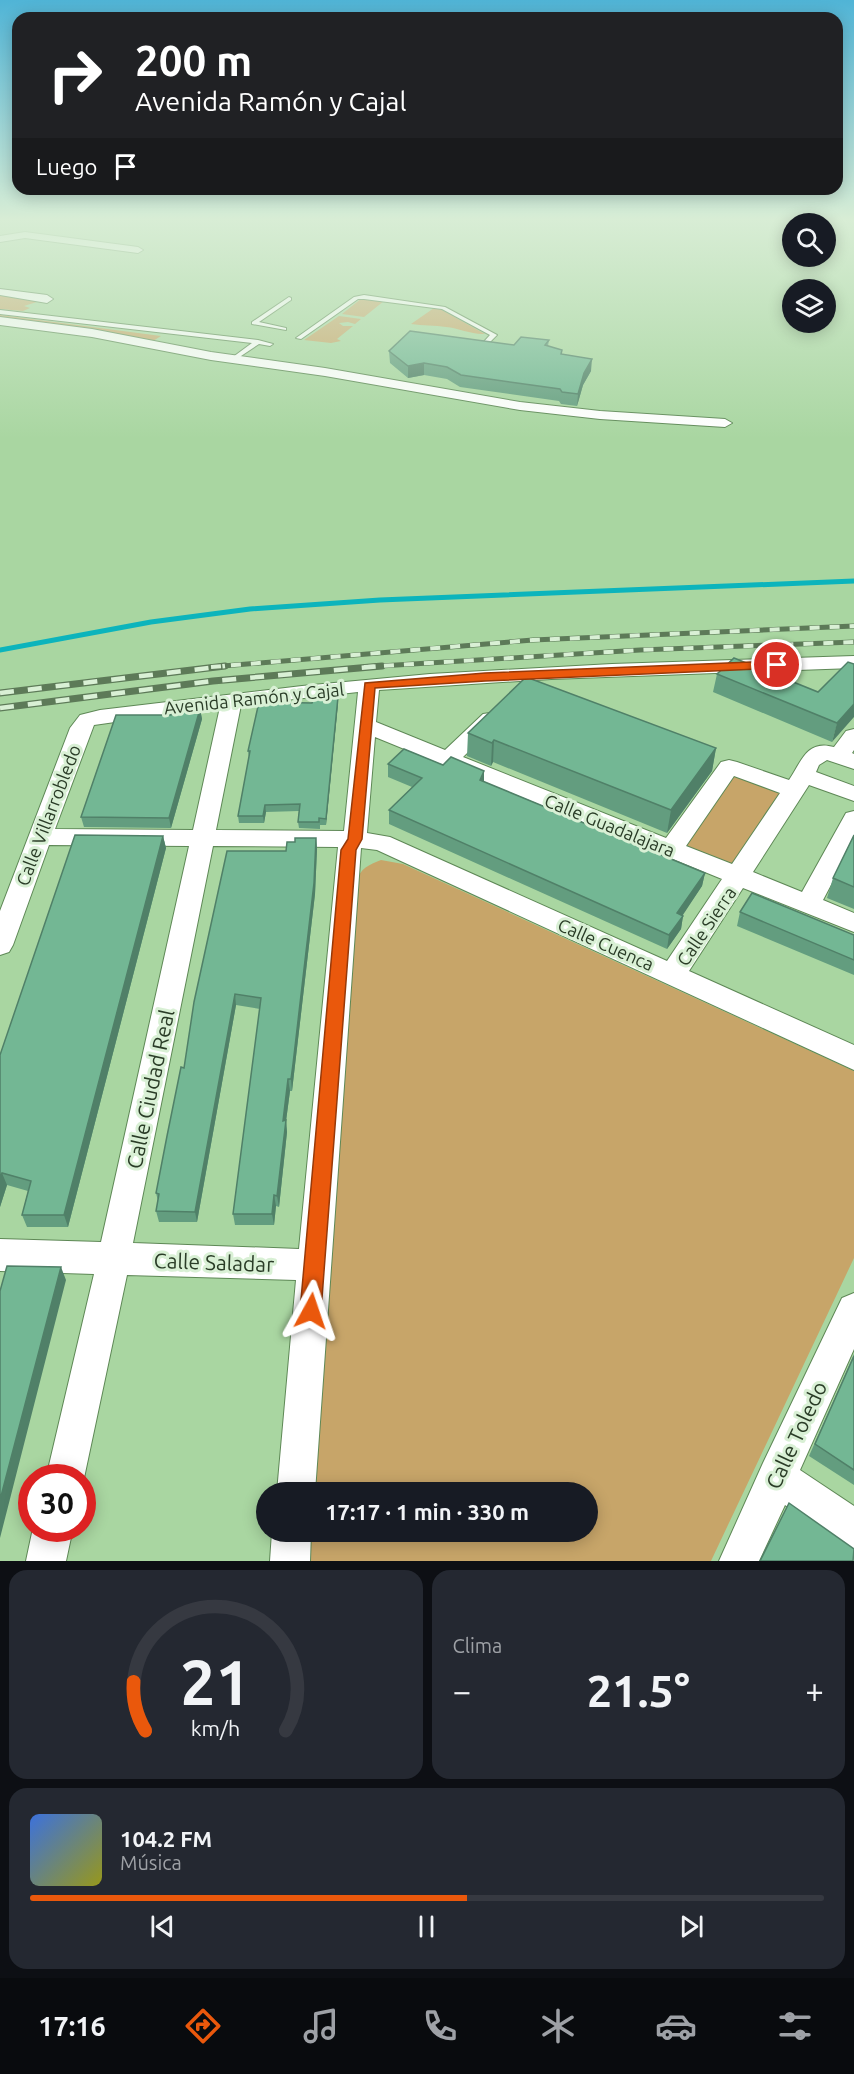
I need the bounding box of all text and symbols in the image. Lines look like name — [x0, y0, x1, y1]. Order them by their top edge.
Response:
icon: right — [36, 36, 114, 114]
text: 200 m — [135, 37, 252, 84]
text: Avenida Ramón y Cajal — [135, 86, 407, 116]
icon: arrive — [109, 150, 142, 183]
text: Luego — [36, 154, 97, 179]
map controls — [782, 213, 836, 333]
button: search — [782, 213, 836, 267]
button: layers — [782, 279, 836, 333]
pin — [751, 639, 802, 690]
icon: arrive — [760, 648, 793, 681]
street label: Avenida Ramón y Cajal — [163, 679, 345, 717]
street label: Calle Villarrobledo — [12, 742, 84, 888]
street label: Calle Guadalajara — [542, 790, 678, 860]
street label: Calle Sierra — [672, 883, 740, 969]
street label: Calle Cuenca — [555, 914, 657, 974]
street label: Calle Ciudad Real — [121, 1007, 179, 1171]
street label: Calle Saladar — [153, 1248, 275, 1276]
position arrow — [279, 1279, 343, 1343]
street label: Calle Toledo — [761, 1377, 831, 1493]
speed limit sign: 30 — [18, 1464, 96, 1542]
text: 17:17 · 1 min · 330 m — [325, 1499, 529, 1524]
text: Clima — [453, 1634, 502, 1657]
text: 21 — [181, 1647, 251, 1717]
text: 21.5° — [587, 1665, 690, 1716]
text: − — [453, 1672, 471, 1709]
text: + — [805, 1672, 824, 1709]
text: km/h — [191, 1717, 240, 1741]
text: 104.2 FM — [120, 1826, 212, 1851]
text: Música — [120, 1851, 182, 1874]
icon: previous — [146, 1910, 179, 1943]
icon: pause — [410, 1910, 443, 1943]
icon: next — [675, 1910, 708, 1943]
icon: directions — [182, 2005, 224, 2047]
icon: music — [300, 2005, 342, 2047]
icon: phone — [419, 2005, 461, 2047]
icon: climate — [537, 2005, 579, 2047]
icon: car — [655, 2005, 697, 2047]
icon: filters — [774, 2005, 816, 2047]
text: 17:16 — [38, 2011, 106, 2041]

